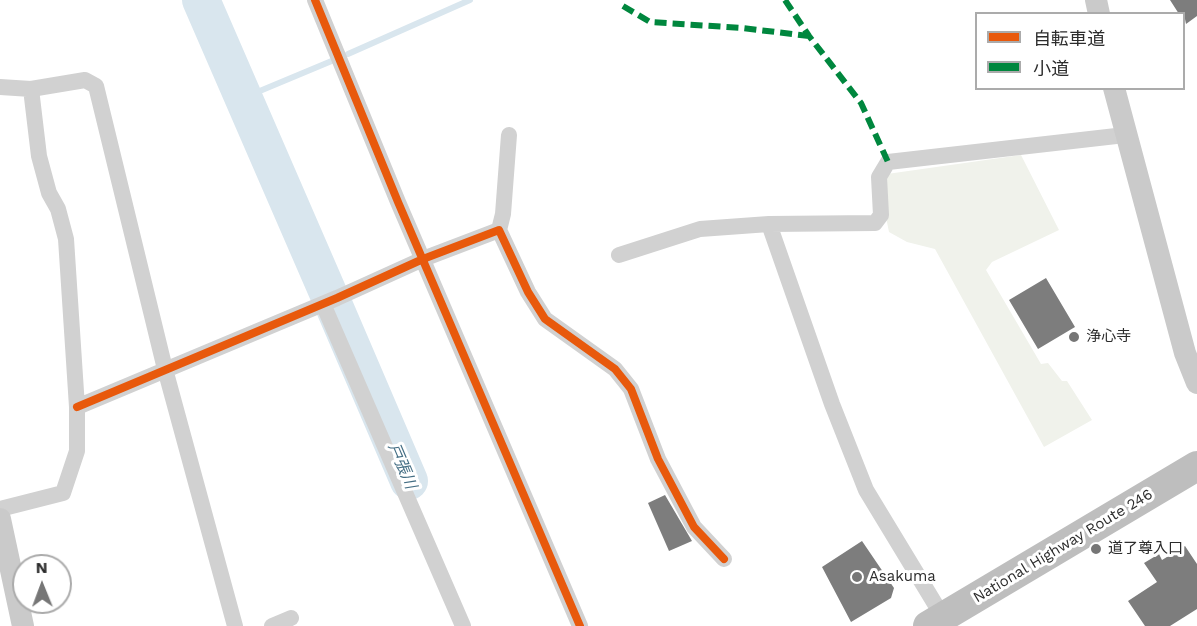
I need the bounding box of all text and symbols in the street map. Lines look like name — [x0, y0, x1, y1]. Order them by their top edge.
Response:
legend — [975, 12, 1185, 90]
text: 自転車道 — [1033, 28, 1105, 49]
text: 小道 — [1033, 58, 1069, 79]
place label: 浄心寺 — [1086, 328, 1131, 346]
marker: 浄心寺 — [1067, 330, 1081, 344]
water label: 戸張川 — [384, 440, 420, 492]
street label: National Highway Route 246 — [970, 485, 1156, 607]
place label: 道了尊入口 — [1108, 540, 1183, 558]
marker: 道了尊入口 — [1089, 542, 1103, 556]
north arrow — [12, 554, 72, 614]
text: N — [36, 558, 48, 577]
place label: Asakuma — [869, 568, 936, 586]
marker: Asakuma — [850, 570, 864, 584]

